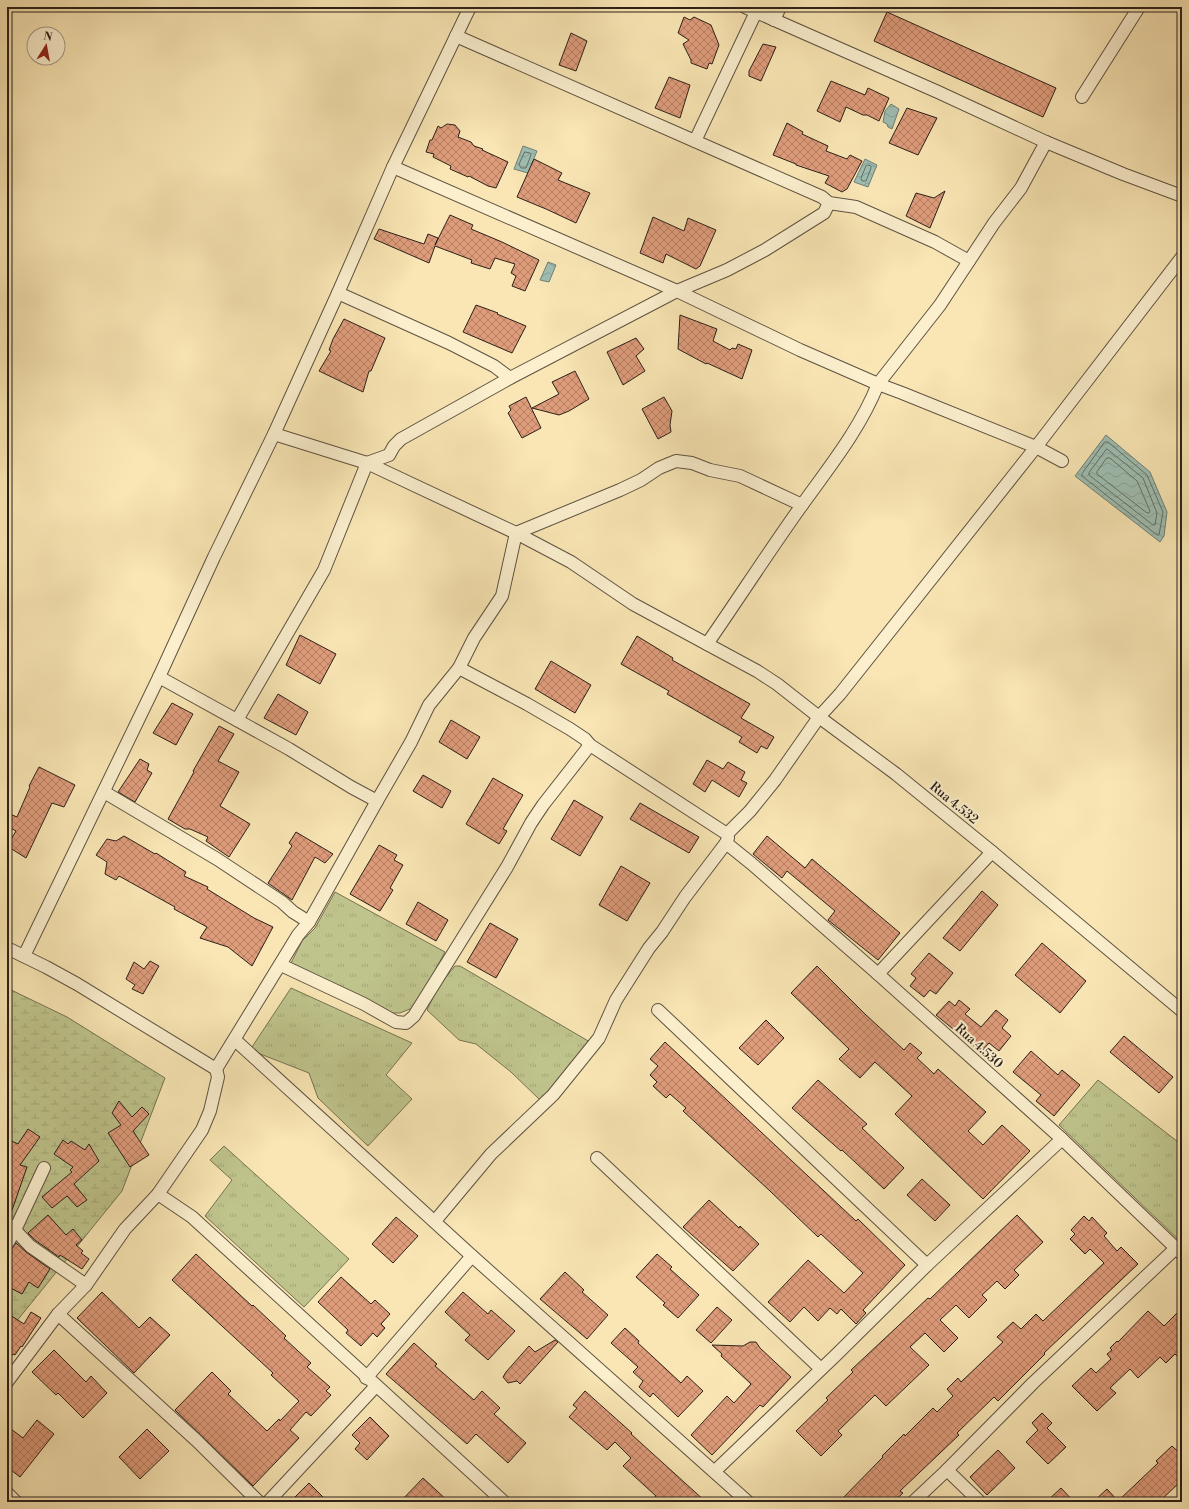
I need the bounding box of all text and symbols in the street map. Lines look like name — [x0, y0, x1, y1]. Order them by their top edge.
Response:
north arrow — [26, 26, 66, 66]
text: N — [42, 29, 54, 45]
street label: Rua 4.532 — [926, 779, 982, 827]
street label: Rua 4.530 — [952, 1020, 1007, 1072]

